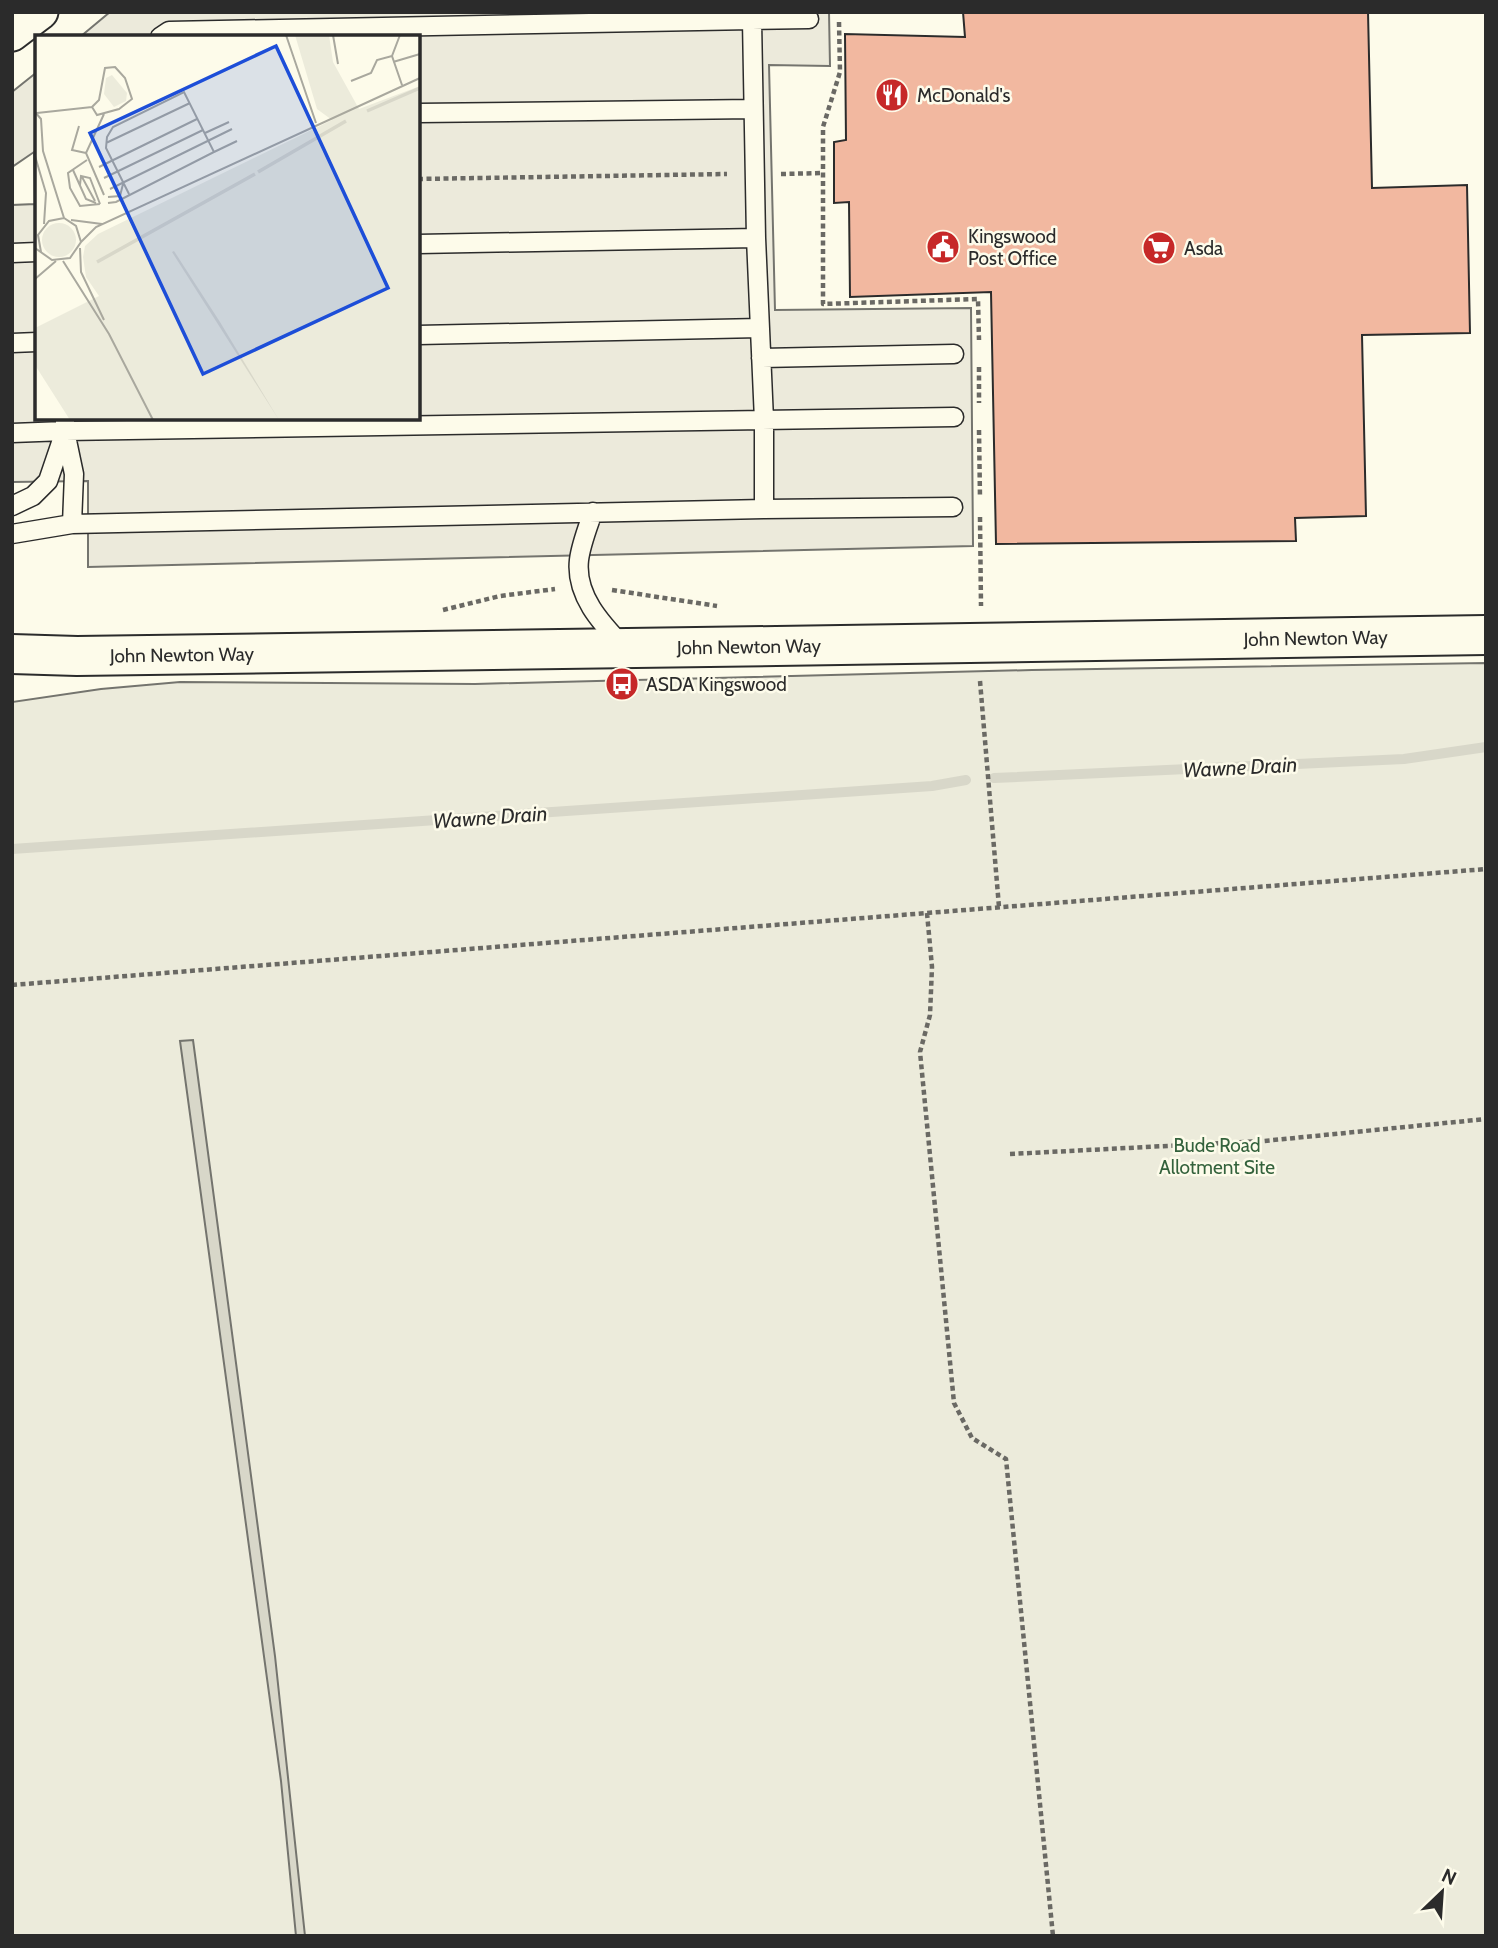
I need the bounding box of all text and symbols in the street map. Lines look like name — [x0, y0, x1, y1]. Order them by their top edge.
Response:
inset map — [35, 35, 420, 420]
restaurant icon: McDonald's — [873, 76, 911, 114]
place label: McDonald's — [917, 84, 1011, 107]
place label: Kingswood Post Office — [968, 225, 1057, 270]
public building icon: Kingswood Post Office — [924, 228, 962, 266]
supermarket icon: Asda — [1140, 229, 1178, 267]
place label: Asda — [1184, 237, 1223, 260]
street label: John Newton Way — [1242, 625, 1388, 650]
street label: John Newton Way — [676, 634, 822, 659]
street label: John Newton Way — [109, 642, 255, 667]
bus stop icon: ASDA Kingswood — [603, 665, 641, 703]
place label: ASDA Kingswood — [646, 673, 787, 696]
water label: Wawne Drain — [1182, 752, 1298, 782]
water label: Wawne Drain — [432, 801, 548, 833]
park label: Bude Road Allotment Site — [1159, 1134, 1275, 1179]
north arrow — [1407, 1857, 1477, 1927]
text: N — [1438, 1864, 1460, 1890]

